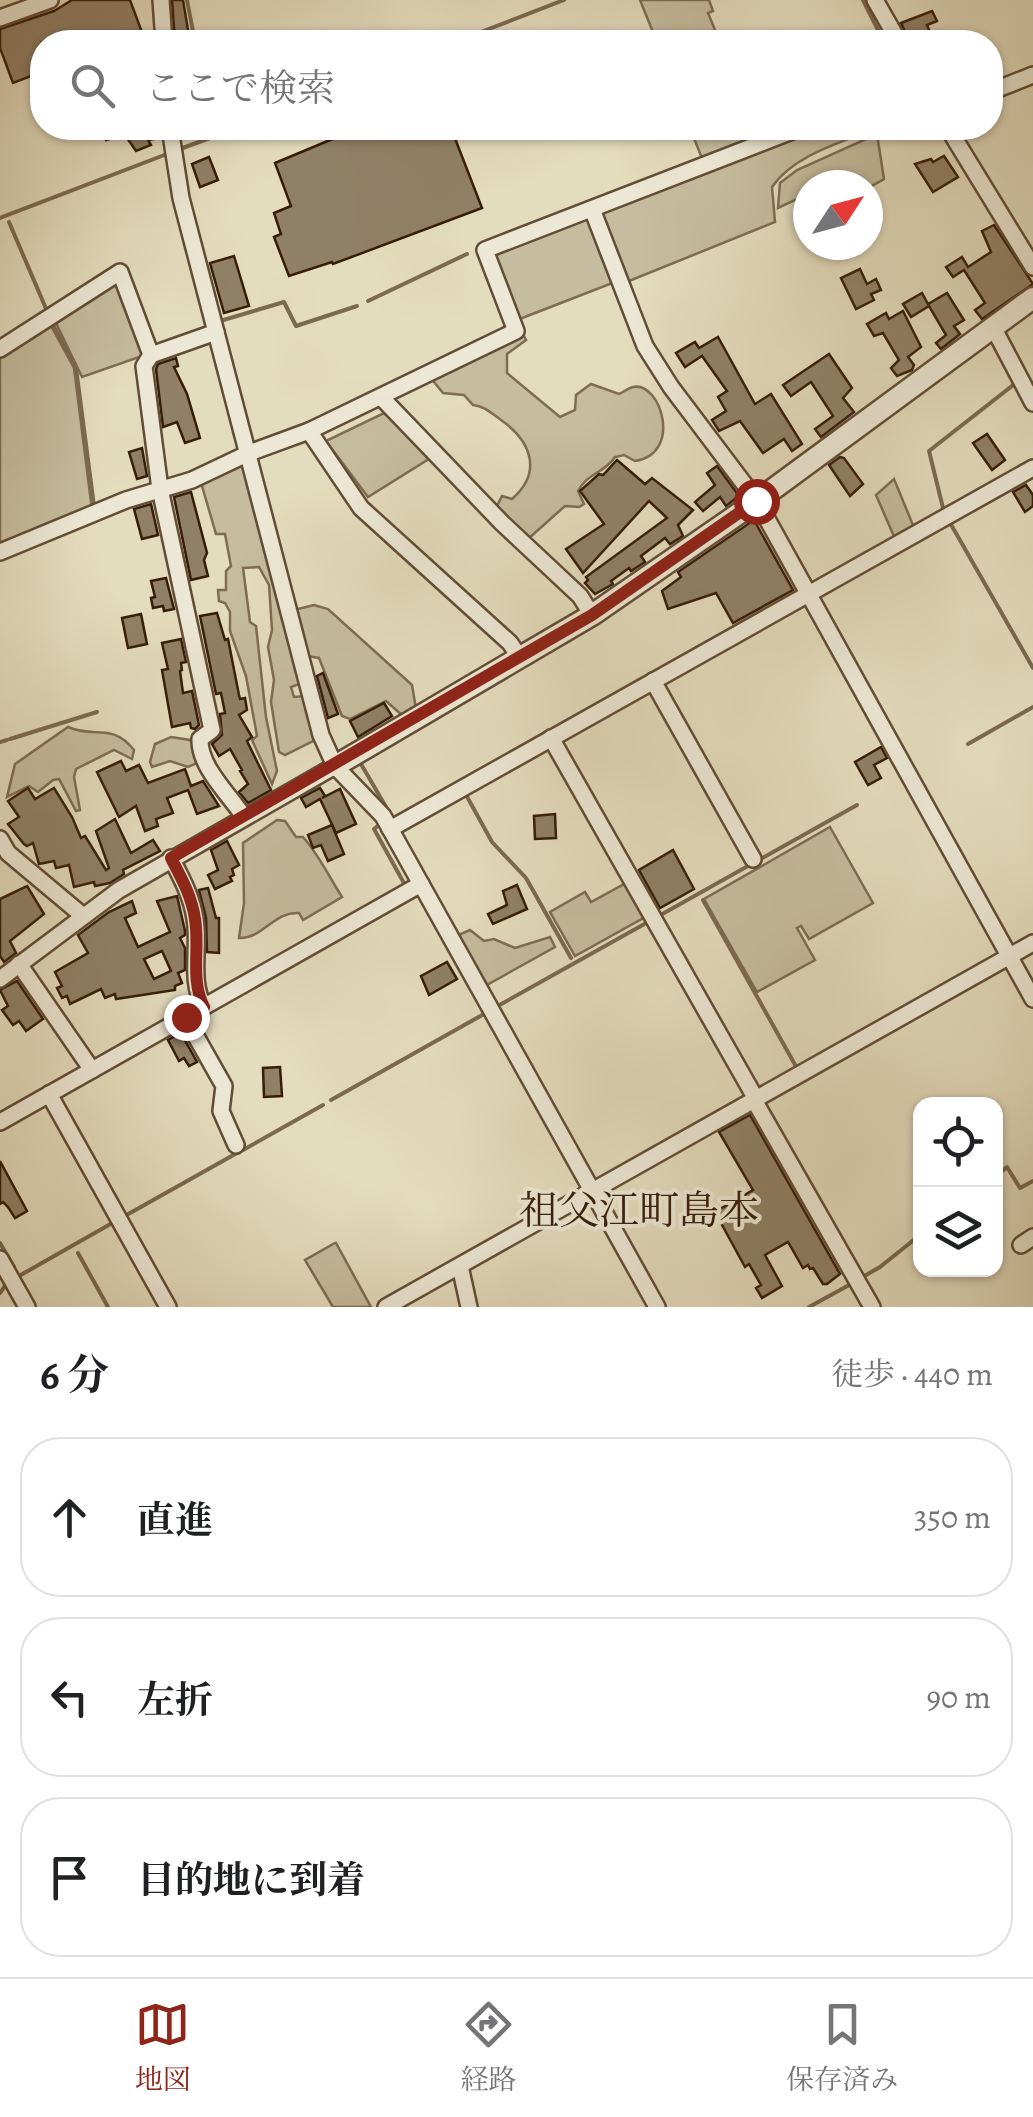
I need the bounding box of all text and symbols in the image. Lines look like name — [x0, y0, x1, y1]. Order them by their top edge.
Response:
search box — [30, 30, 1003, 140]
icon: search — [65, 58, 120, 113]
text: ここで検索 — [145, 62, 335, 114]
north arrow — [793, 170, 883, 260]
route start — [734, 479, 780, 525]
route end — [164, 995, 210, 1041]
map controls — [913, 1097, 1003, 1277]
button: locate — [913, 1097, 1003, 1187]
district label: 祖父江町島本 — [519, 1183, 759, 1238]
button: layers — [913, 1187, 1003, 1277]
text: 6 分 — [40, 1346, 109, 1403]
text: 徒歩 · 440 m — [831, 1352, 993, 1396]
icon: ahead — [42, 1490, 97, 1545]
text: 直進 — [137, 1494, 213, 1546]
text: 350 m — [914, 1495, 991, 1539]
icon: left — [42, 1670, 97, 1725]
text: 左折 — [137, 1674, 213, 1726]
text: 90 m — [926, 1675, 991, 1719]
icon: arrive — [42, 1850, 97, 1905]
text: 目的地に到着 — [137, 1854, 365, 1906]
tab: 地図 — [135, 1997, 191, 2099]
tab: 経路 — [460, 1997, 516, 2099]
tab: 保存済み — [786, 1997, 898, 2099]

